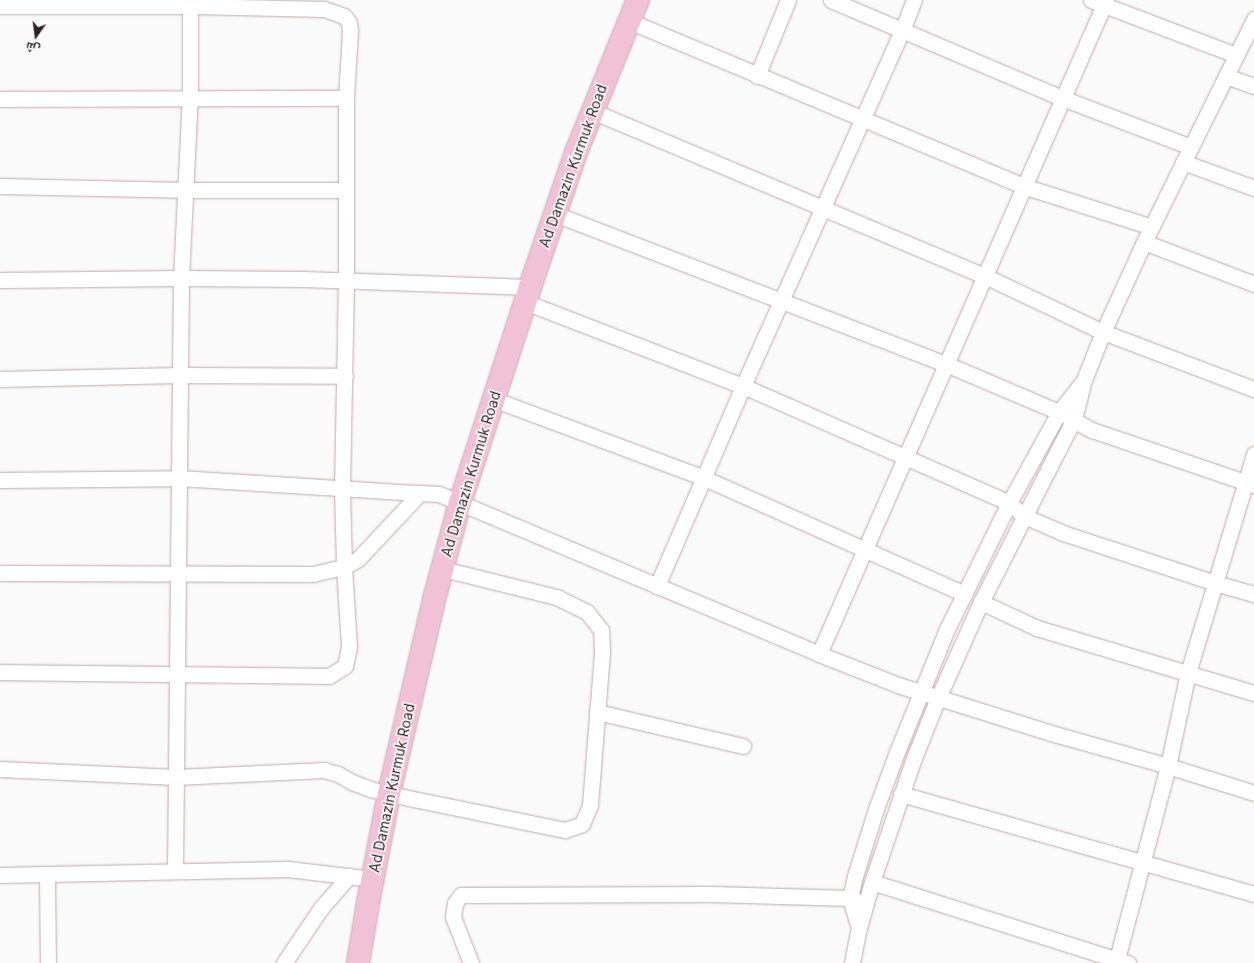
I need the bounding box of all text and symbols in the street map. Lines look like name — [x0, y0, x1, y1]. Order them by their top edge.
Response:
north arrow — [16, 16, 56, 56]
text: ش — [25, 39, 42, 56]
street label: Ad Damazin Kurmuk Road — [536, 82, 610, 250]
street label: Ad Damazin Kurmuk Road — [438, 389, 504, 559]
street label: Ad Damazin Kurmuk Road — [366, 702, 418, 874]

